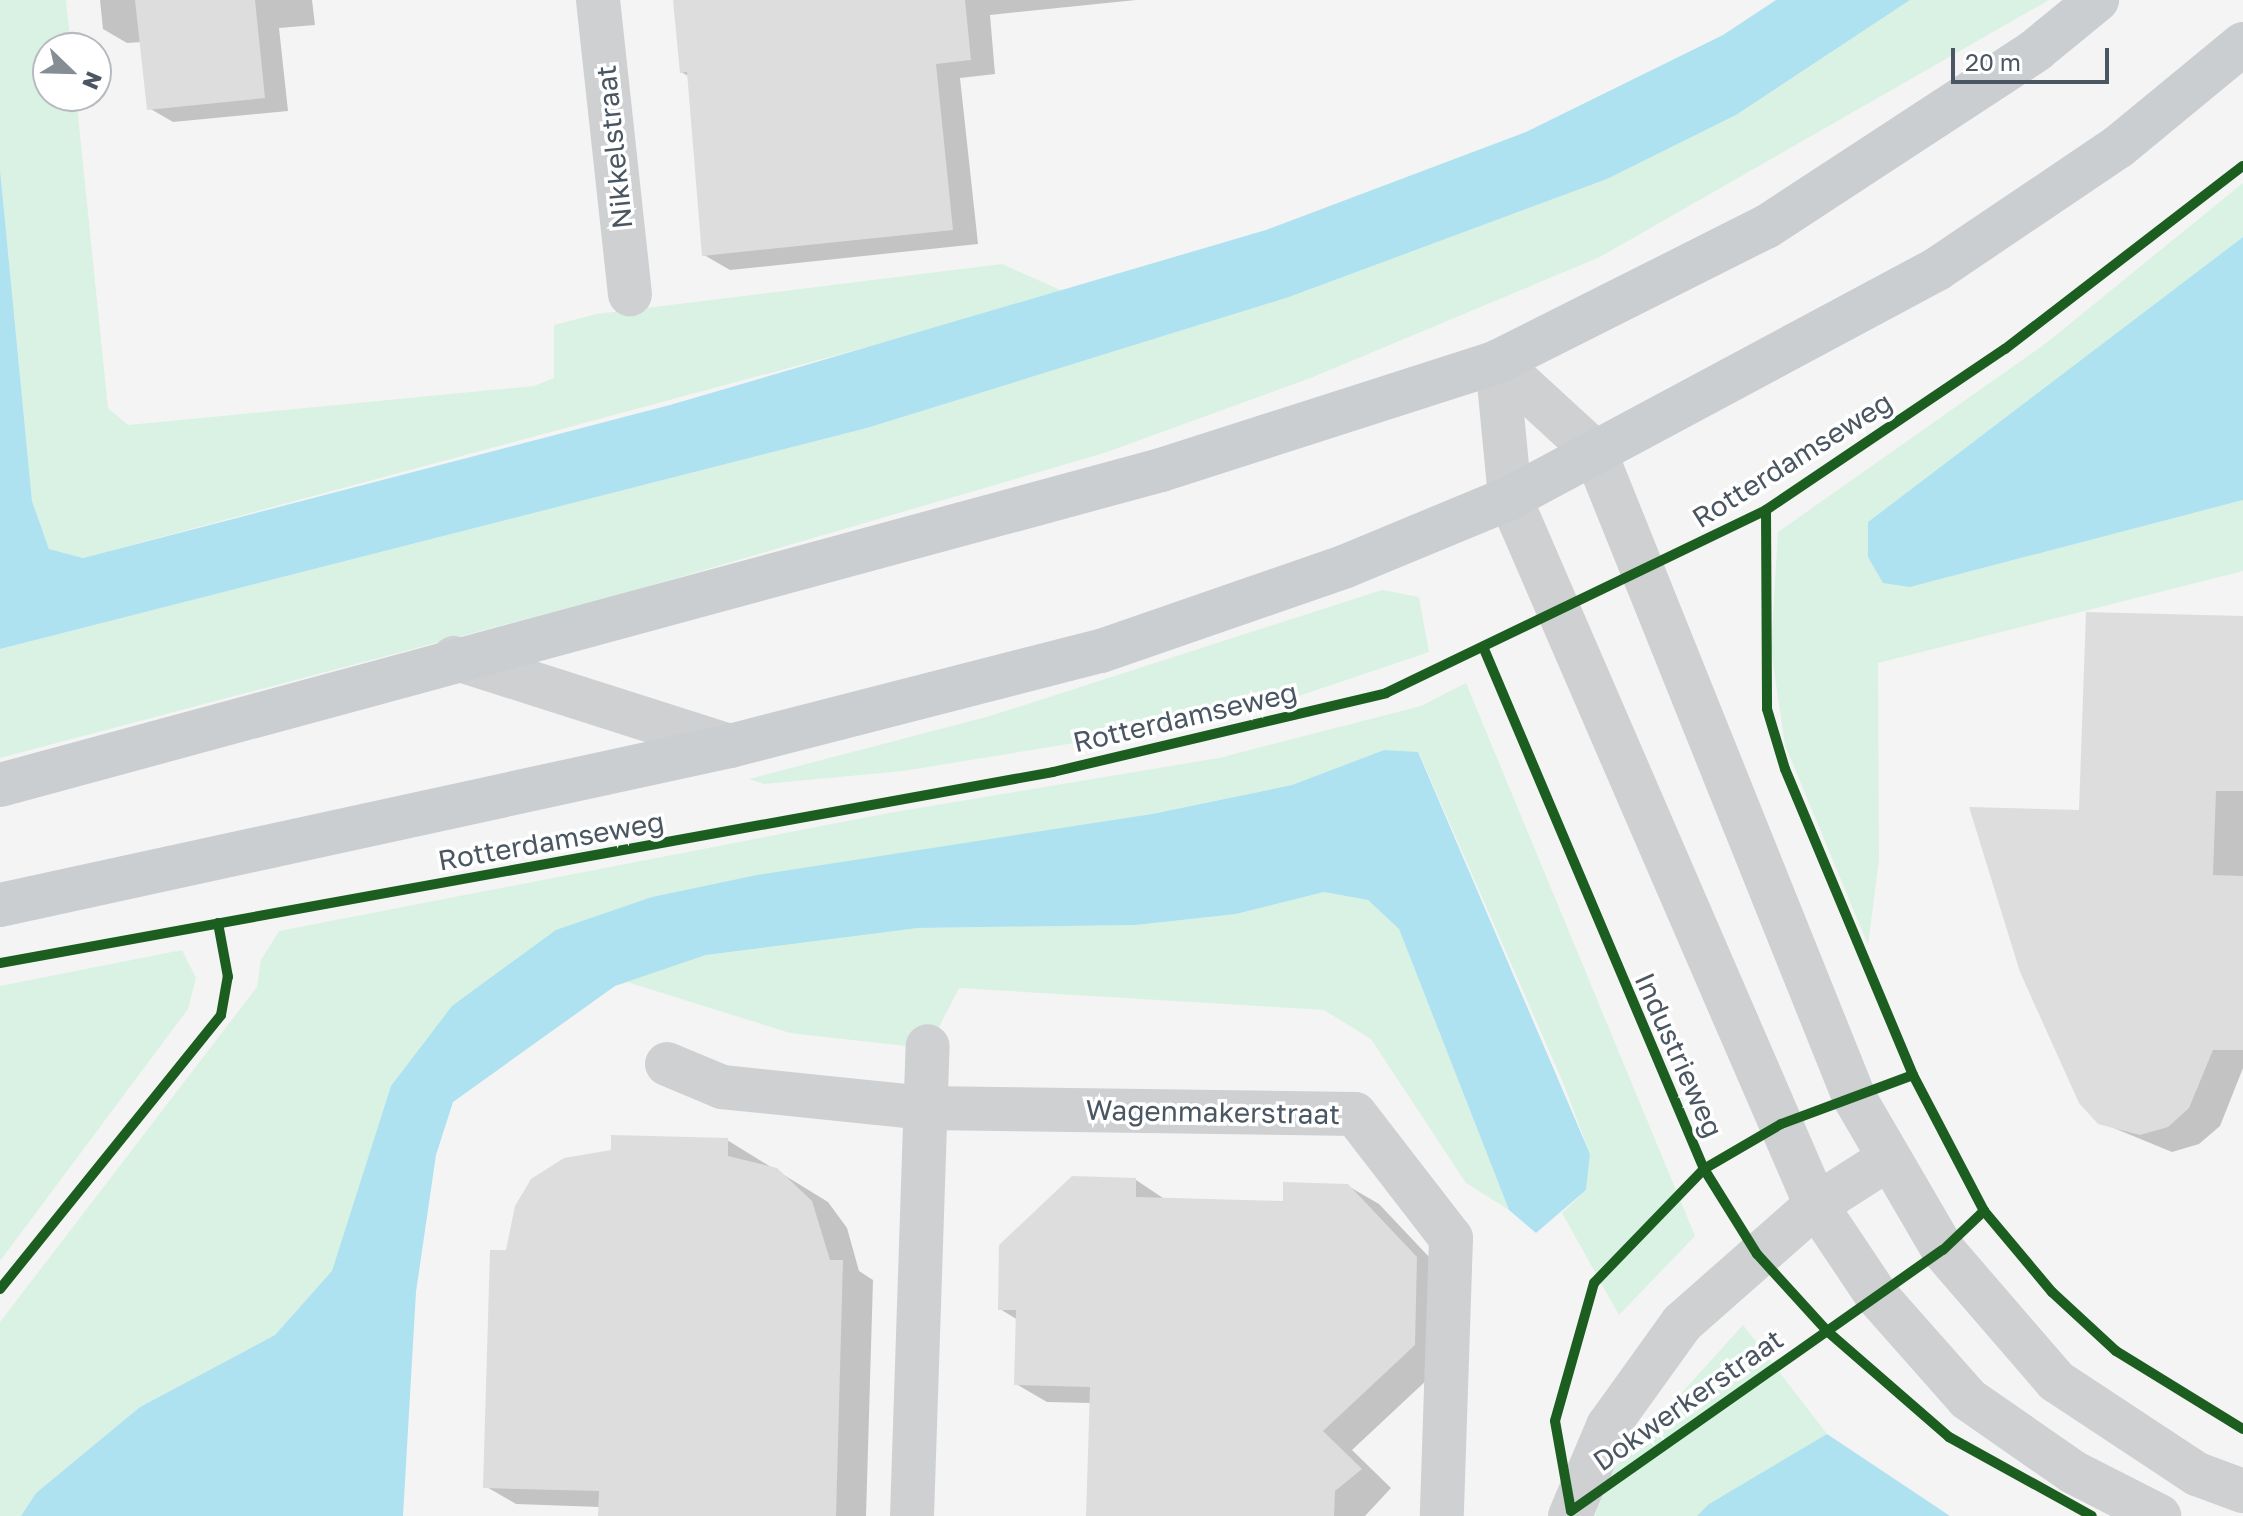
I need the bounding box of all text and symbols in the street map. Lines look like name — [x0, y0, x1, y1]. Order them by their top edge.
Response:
north arrow — [32, 32, 112, 112]
scale bar — [1955, 32, 2113, 82]
text: 20 m — [1965, 47, 2021, 76]
street label: Nikkelstraat — [589, 64, 639, 230]
text: N — [77, 68, 108, 94]
street label: Rotterdamseweg — [1686, 385, 1898, 535]
street label: Rotterdamseweg — [1070, 675, 1300, 759]
street label: Rotterdamseweg — [435, 805, 667, 877]
street label: Industrieweg — [1628, 968, 1730, 1142]
street label: Wagenmakerstraat — [1085, 1093, 1341, 1131]
street label: Dokwerkerstraat — [1587, 1322, 1789, 1478]

